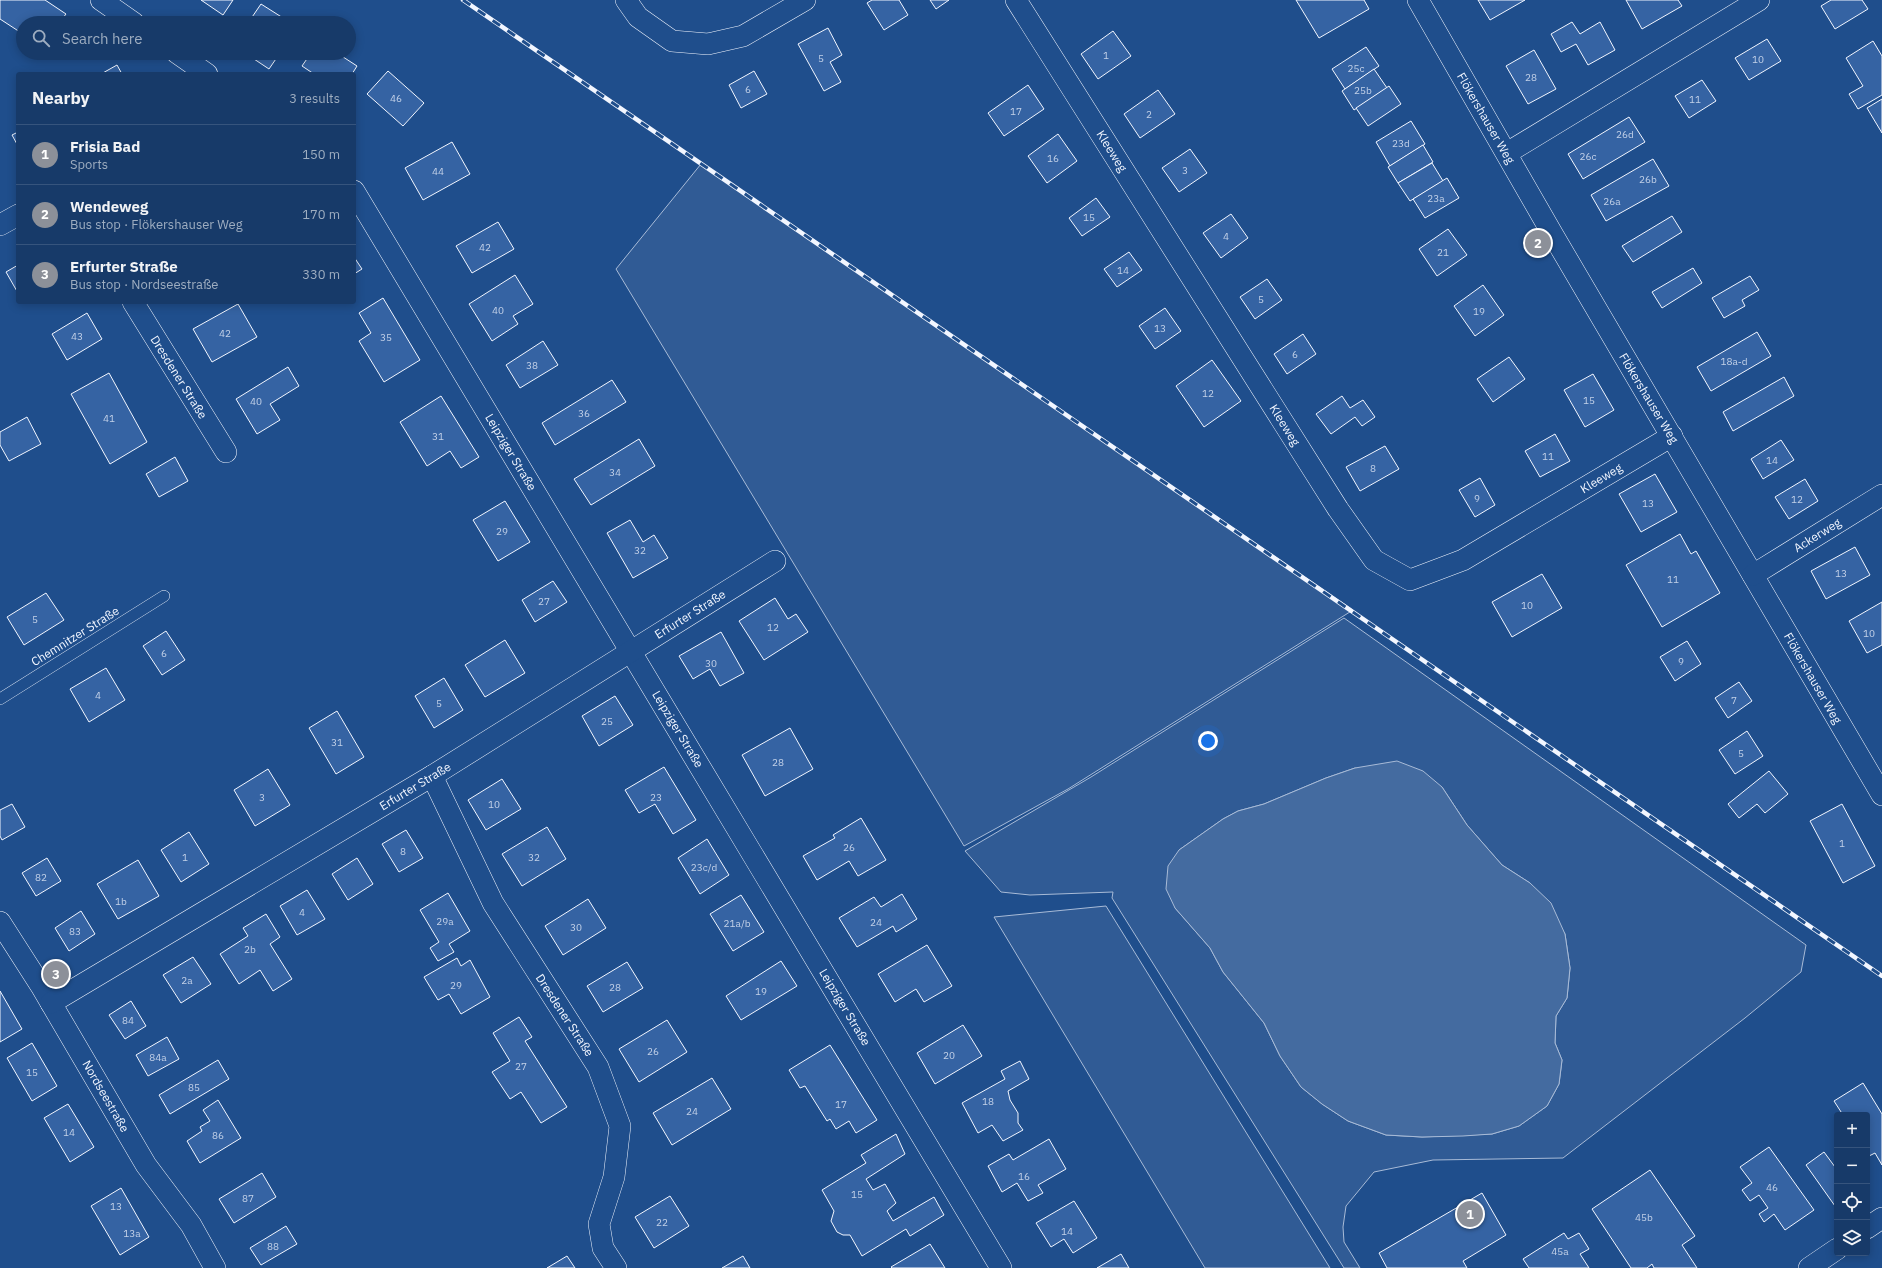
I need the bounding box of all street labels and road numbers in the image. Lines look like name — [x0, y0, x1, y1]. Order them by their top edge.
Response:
street label: Flökershauser Weg — [1454, 70, 1519, 167]
street label: Kleeweg — [1093, 127, 1131, 175]
street label: Dresdener Straße — [147, 333, 211, 422]
street label: Flökershauser Weg — [1616, 350, 1682, 446]
street label: Kleeweg — [1266, 401, 1304, 449]
street label: Leipziger Straße — [482, 411, 540, 494]
street label: Kleeweg — [1577, 459, 1625, 496]
street label: Ackerweg — [1791, 514, 1844, 555]
street label: Erfurter Straße — [652, 586, 729, 642]
street label: Chemnitzer Straße — [28, 603, 122, 669]
street label: Flökershauser Weg — [1781, 630, 1846, 727]
street label: Leipziger Straße — [649, 688, 707, 771]
street label: Erfurter Straße — [377, 759, 454, 813]
street label: Leipziger Straße — [816, 966, 874, 1049]
street label: Dresdener Straße — [533, 971, 597, 1059]
street label: Nordseestraße — [79, 1057, 133, 1135]

